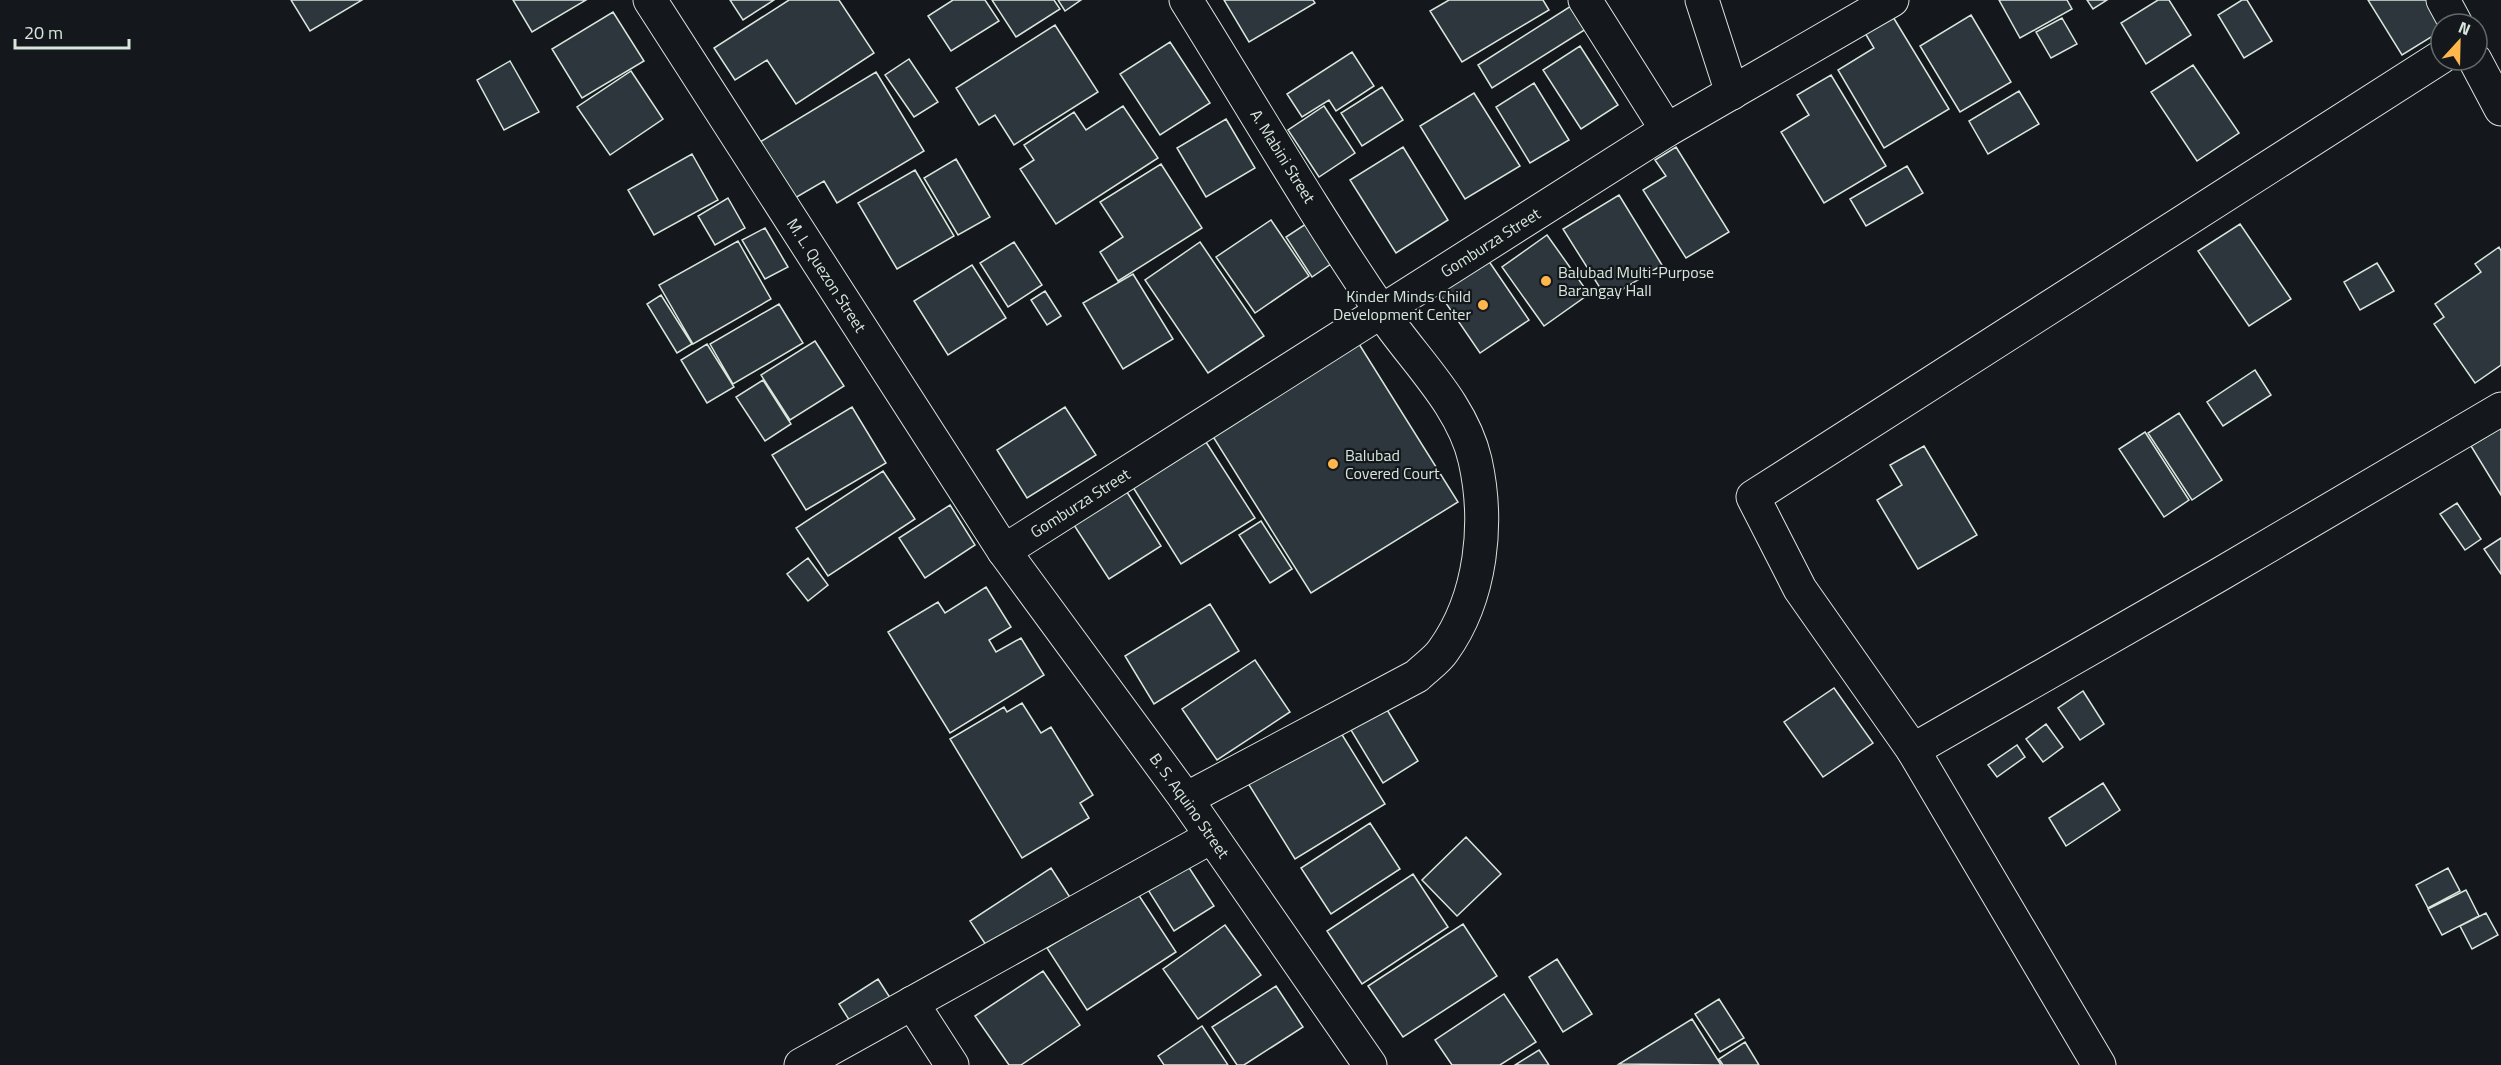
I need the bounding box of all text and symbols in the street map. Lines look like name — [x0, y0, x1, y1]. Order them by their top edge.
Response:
scale bar — [15, 12, 129, 50]
north arrow — [2429, 12, 2489, 72]
text: N — [2455, 15, 2474, 41]
text: 20 m — [24, 19, 63, 46]
street label: A. Mabini Street — [1245, 104, 1322, 208]
street label: Gomburza Street — [1436, 201, 1545, 283]
street label: M. L. Quezon Street — [781, 213, 873, 337]
place label: Balubad Multi-Purpose Barangay Hall — [1558, 260, 1714, 302]
marker: Balubad Multi-Purpose Barangay Hall — [1539, 274, 1553, 288]
place label: Kinder Minds Child Development Center — [1333, 284, 1471, 326]
marker: Kinder Minds Child Development Center — [1476, 298, 1490, 312]
place label: Balubad Covered Court — [1345, 443, 1440, 485]
marker: Balubad Covered Court — [1326, 457, 1340, 471]
street label: Gomburza Street — [1025, 462, 1135, 544]
street label: B. S. Aquino Street — [1144, 748, 1236, 863]

